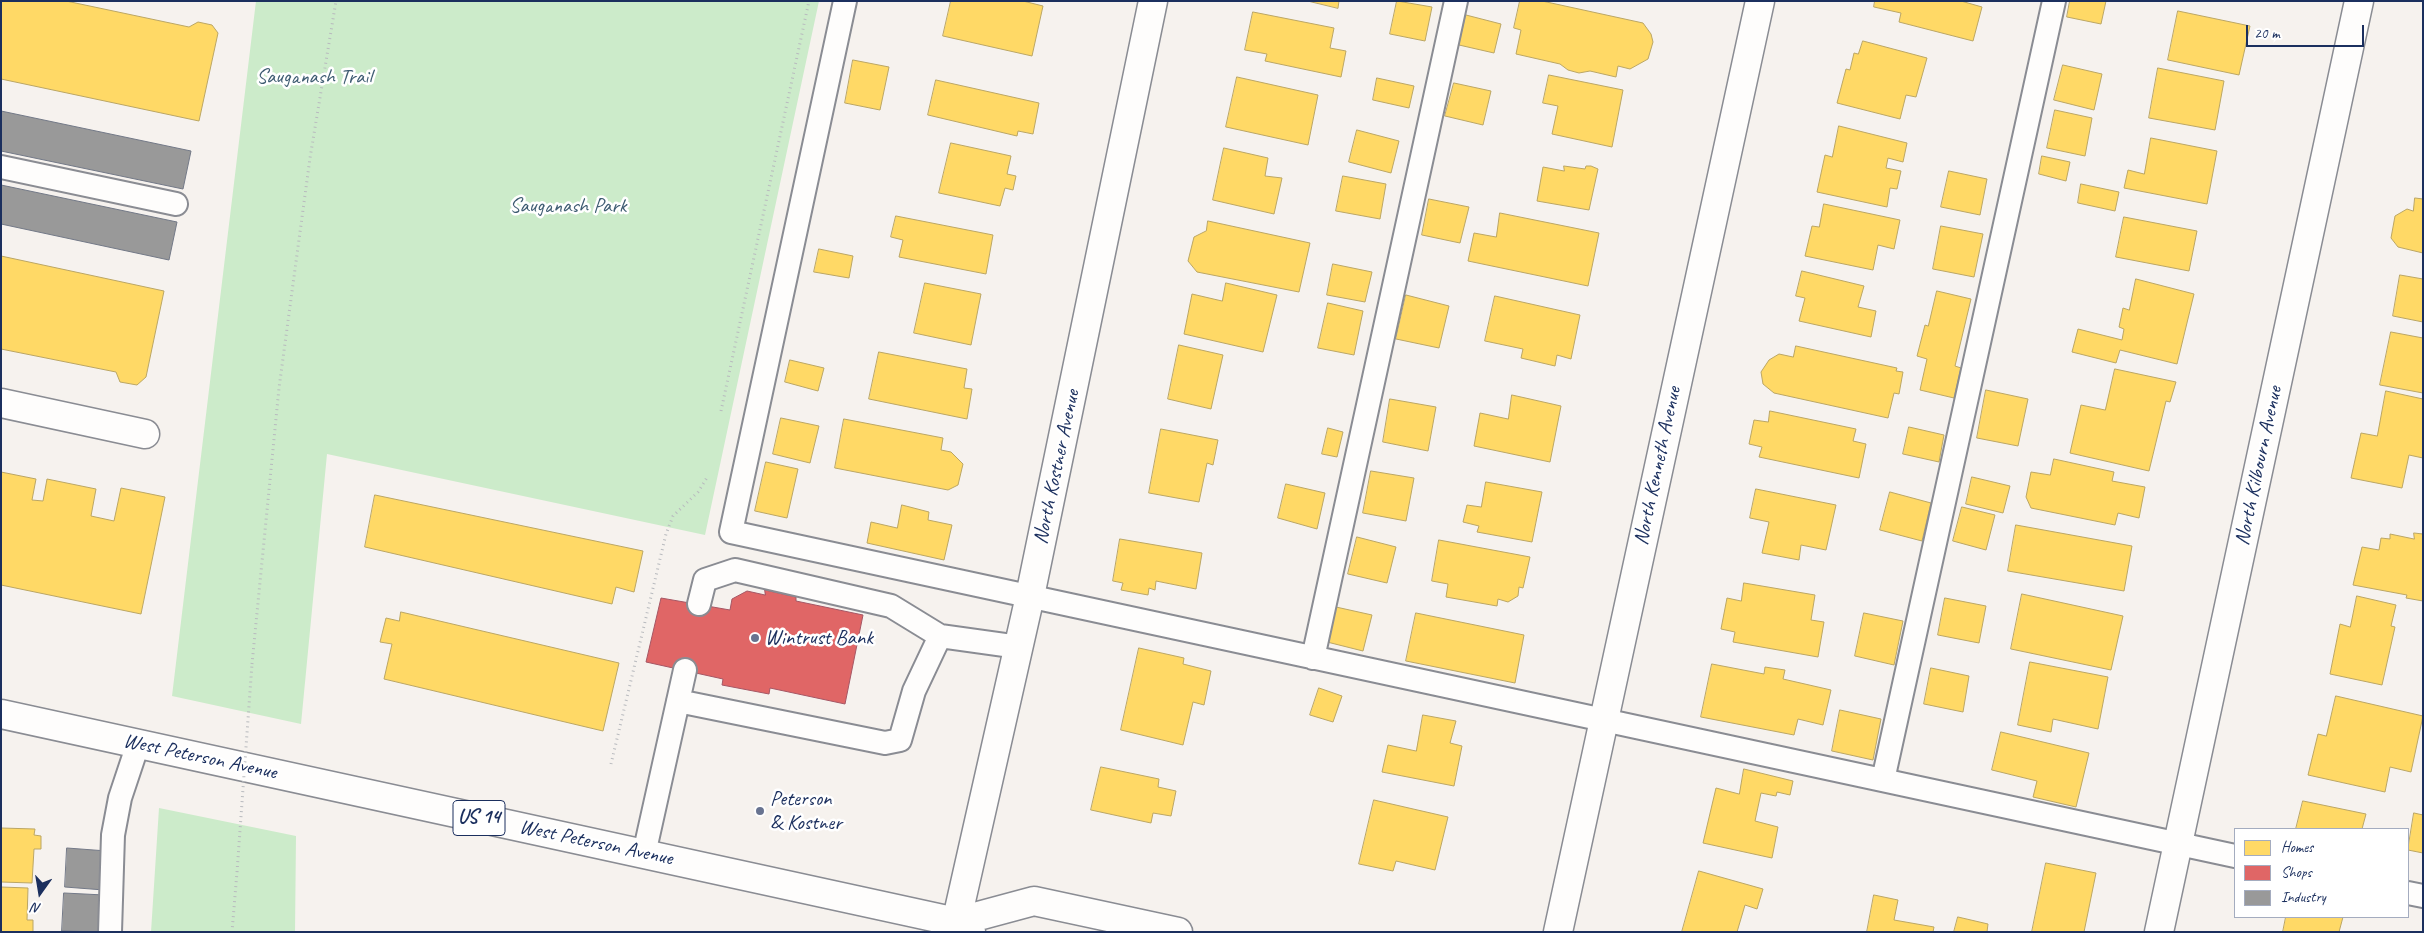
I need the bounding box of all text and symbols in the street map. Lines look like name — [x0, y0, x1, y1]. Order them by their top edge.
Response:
scale bar — [2249, 15, 2366, 47]
text: 20 m — [2254, 24, 2280, 43]
park label: Sauganash Trail — [256, 64, 372, 90]
park label: Sauganash Park — [510, 193, 626, 219]
street label: North Kenneth Avenue — [1629, 384, 1687, 548]
street label: North Kilbourn Avenue — [2230, 384, 2288, 548]
street label: North Kostner Avenue — [1028, 387, 1086, 547]
place label: Wintrust Bank — [765, 625, 873, 651]
marker: Wintrust Bank — [749, 632, 761, 644]
street label: West Peterson Avenue — [121, 728, 279, 786]
place label: Peterson & Kostner — [770, 786, 842, 836]
road number: US 14 — [453, 800, 505, 836]
marker: Peterson & Kostner — [754, 805, 766, 817]
street label: West Peterson Avenue — [517, 814, 675, 872]
legend — [2234, 828, 2409, 918]
text: Homes — [2281, 838, 2313, 857]
text: Shops — [2281, 863, 2312, 882]
north arrow — [15, 868, 65, 918]
text: Industry — [2281, 888, 2326, 907]
text: N — [30, 899, 43, 917]

